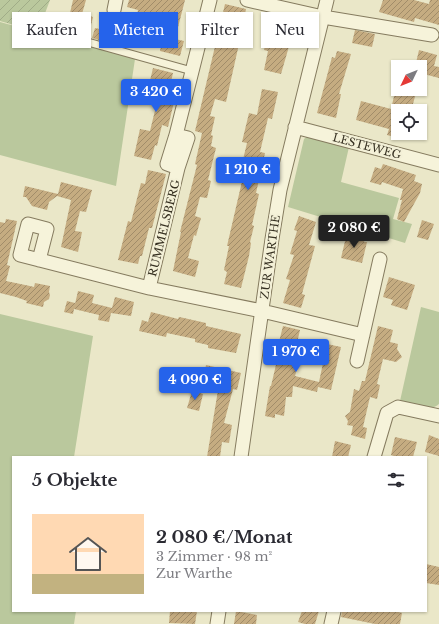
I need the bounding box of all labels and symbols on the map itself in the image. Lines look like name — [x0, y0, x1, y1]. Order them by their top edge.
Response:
north arrow — [391, 60, 427, 96]
pin: 3 420 € — [119, 79, 193, 113]
street label: LESTEWEG — [331, 130, 403, 162]
pin: 1 210 € — [211, 157, 285, 191]
street label: RUMMELSBERG — [145, 178, 183, 278]
street label: ZUR WARTHE — [257, 214, 283, 300]
pin: 2 080 € — [317, 215, 391, 249]
pin: 1 970 € — [259, 339, 333, 373]
pin: 4 090 € — [158, 367, 232, 401]

